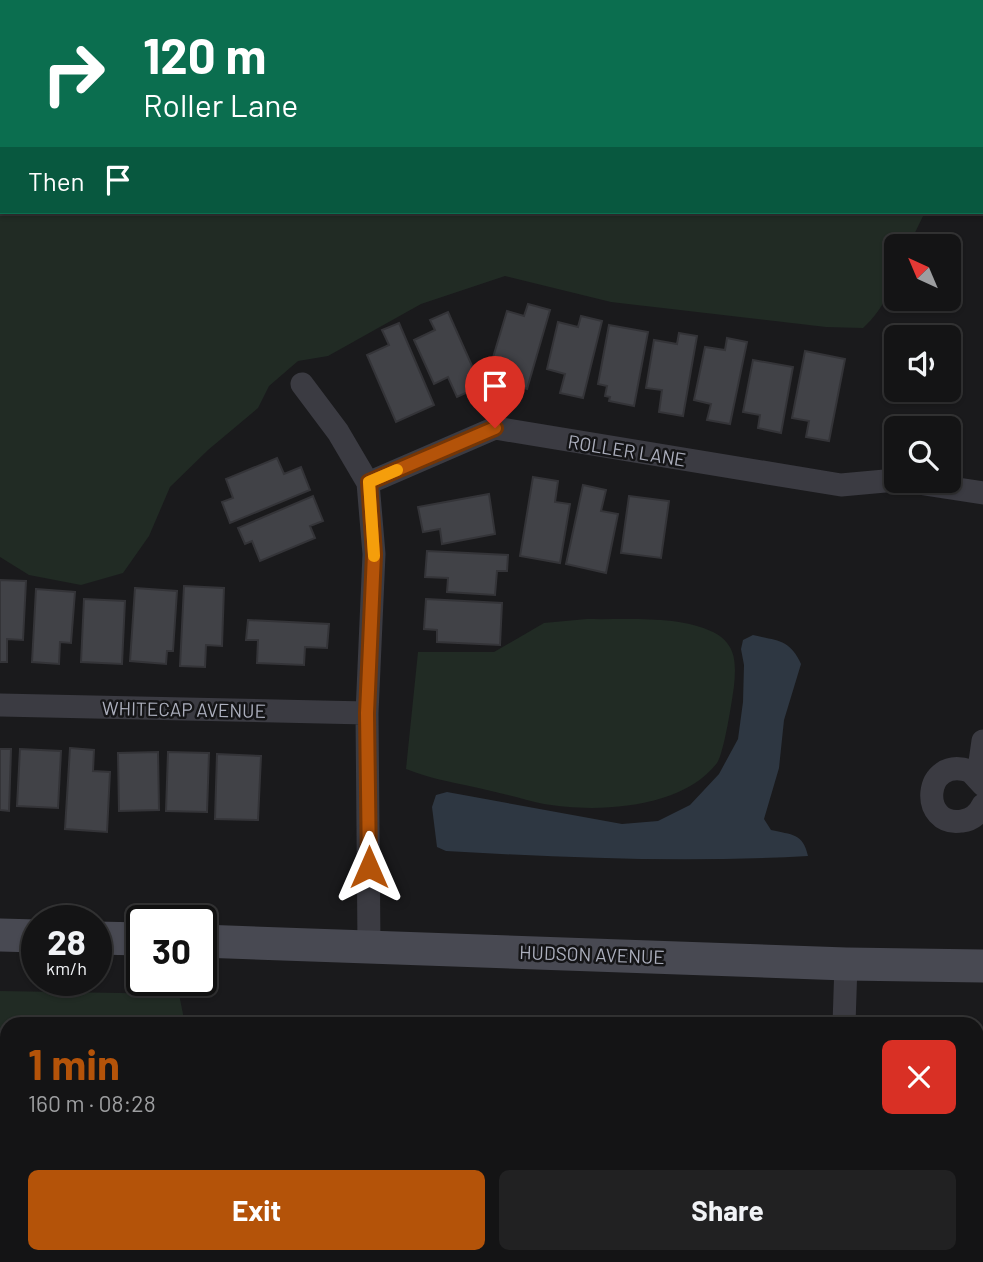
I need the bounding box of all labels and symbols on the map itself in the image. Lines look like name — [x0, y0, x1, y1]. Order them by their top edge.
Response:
north arrow — [884, 234, 961, 312]
pin — [465, 356, 525, 428]
street label: ROLLER LANE — [566, 429, 688, 471]
street label: WHITECAP AVENUE — [102, 696, 266, 722]
position arrow — [332, 830, 406, 904]
speed limit sign: 30 — [126, 905, 217, 996]
street label: HUDSON AVENUE — [519, 940, 665, 968]

